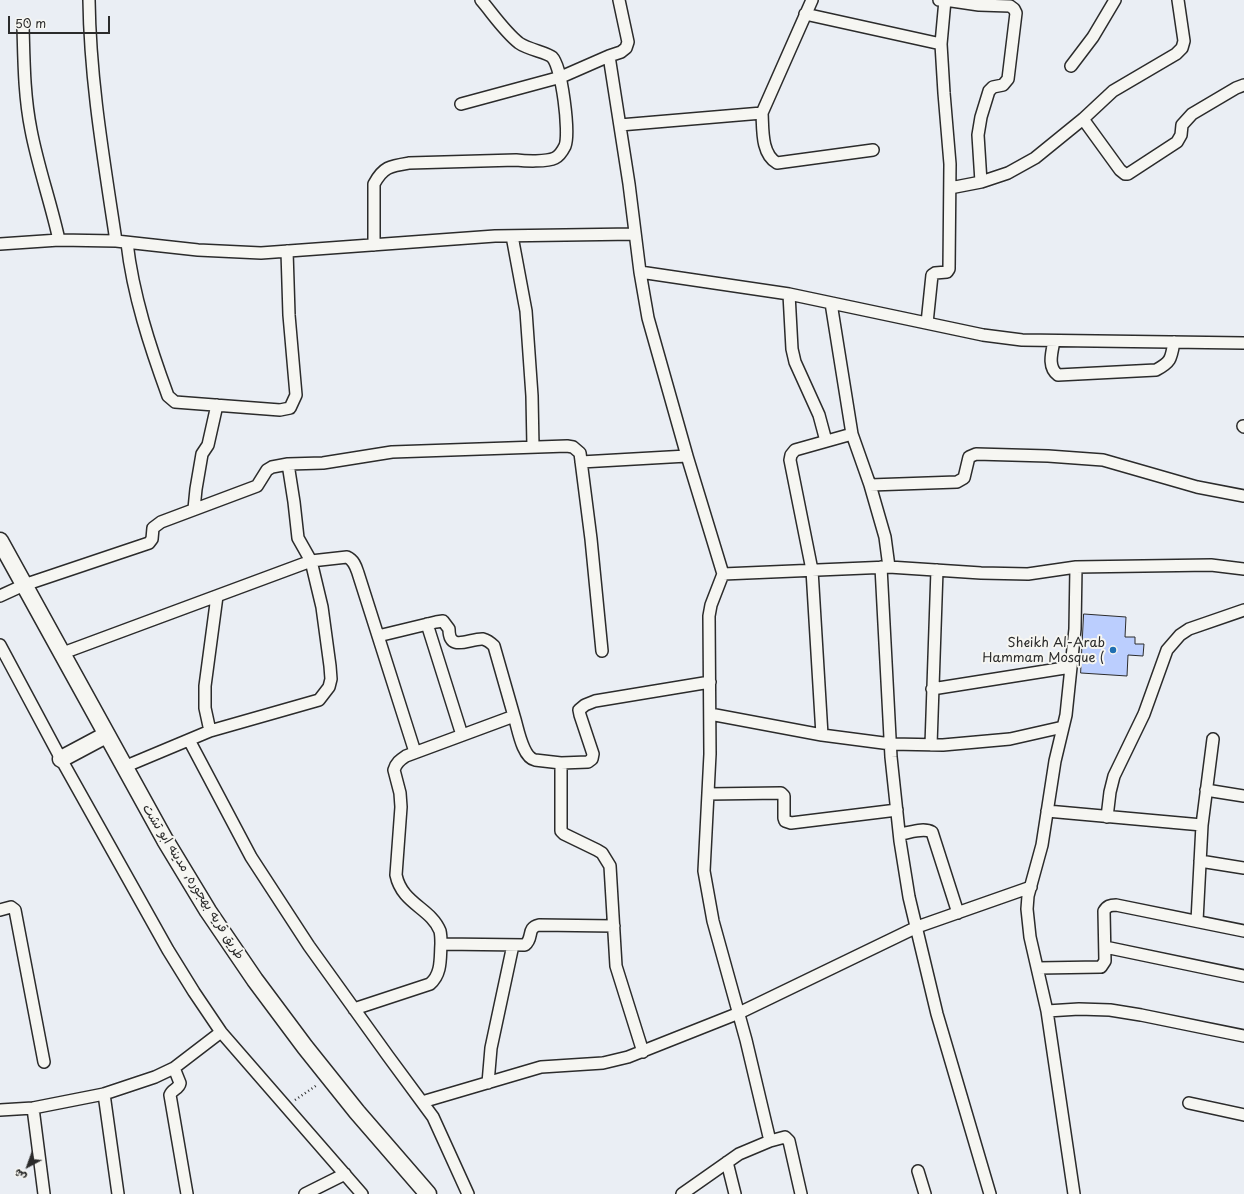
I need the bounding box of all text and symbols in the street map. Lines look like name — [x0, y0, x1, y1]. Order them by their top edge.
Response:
scale bar — [10, 8, 112, 34]
text: 50 m — [15, 14, 46, 32]
place label: Sheikh Al-Arab Hammam Mosque ( — [982, 635, 1105, 666]
marker: Sheikh Al-Arab Hammam Mosque ( — [1108, 645, 1118, 655]
street label: طريق قريه بهجوره, مدينه ابو تشت — [139, 801, 247, 963]
north arrow — [8, 1146, 48, 1186]
text: ش — [10, 1165, 30, 1186]

